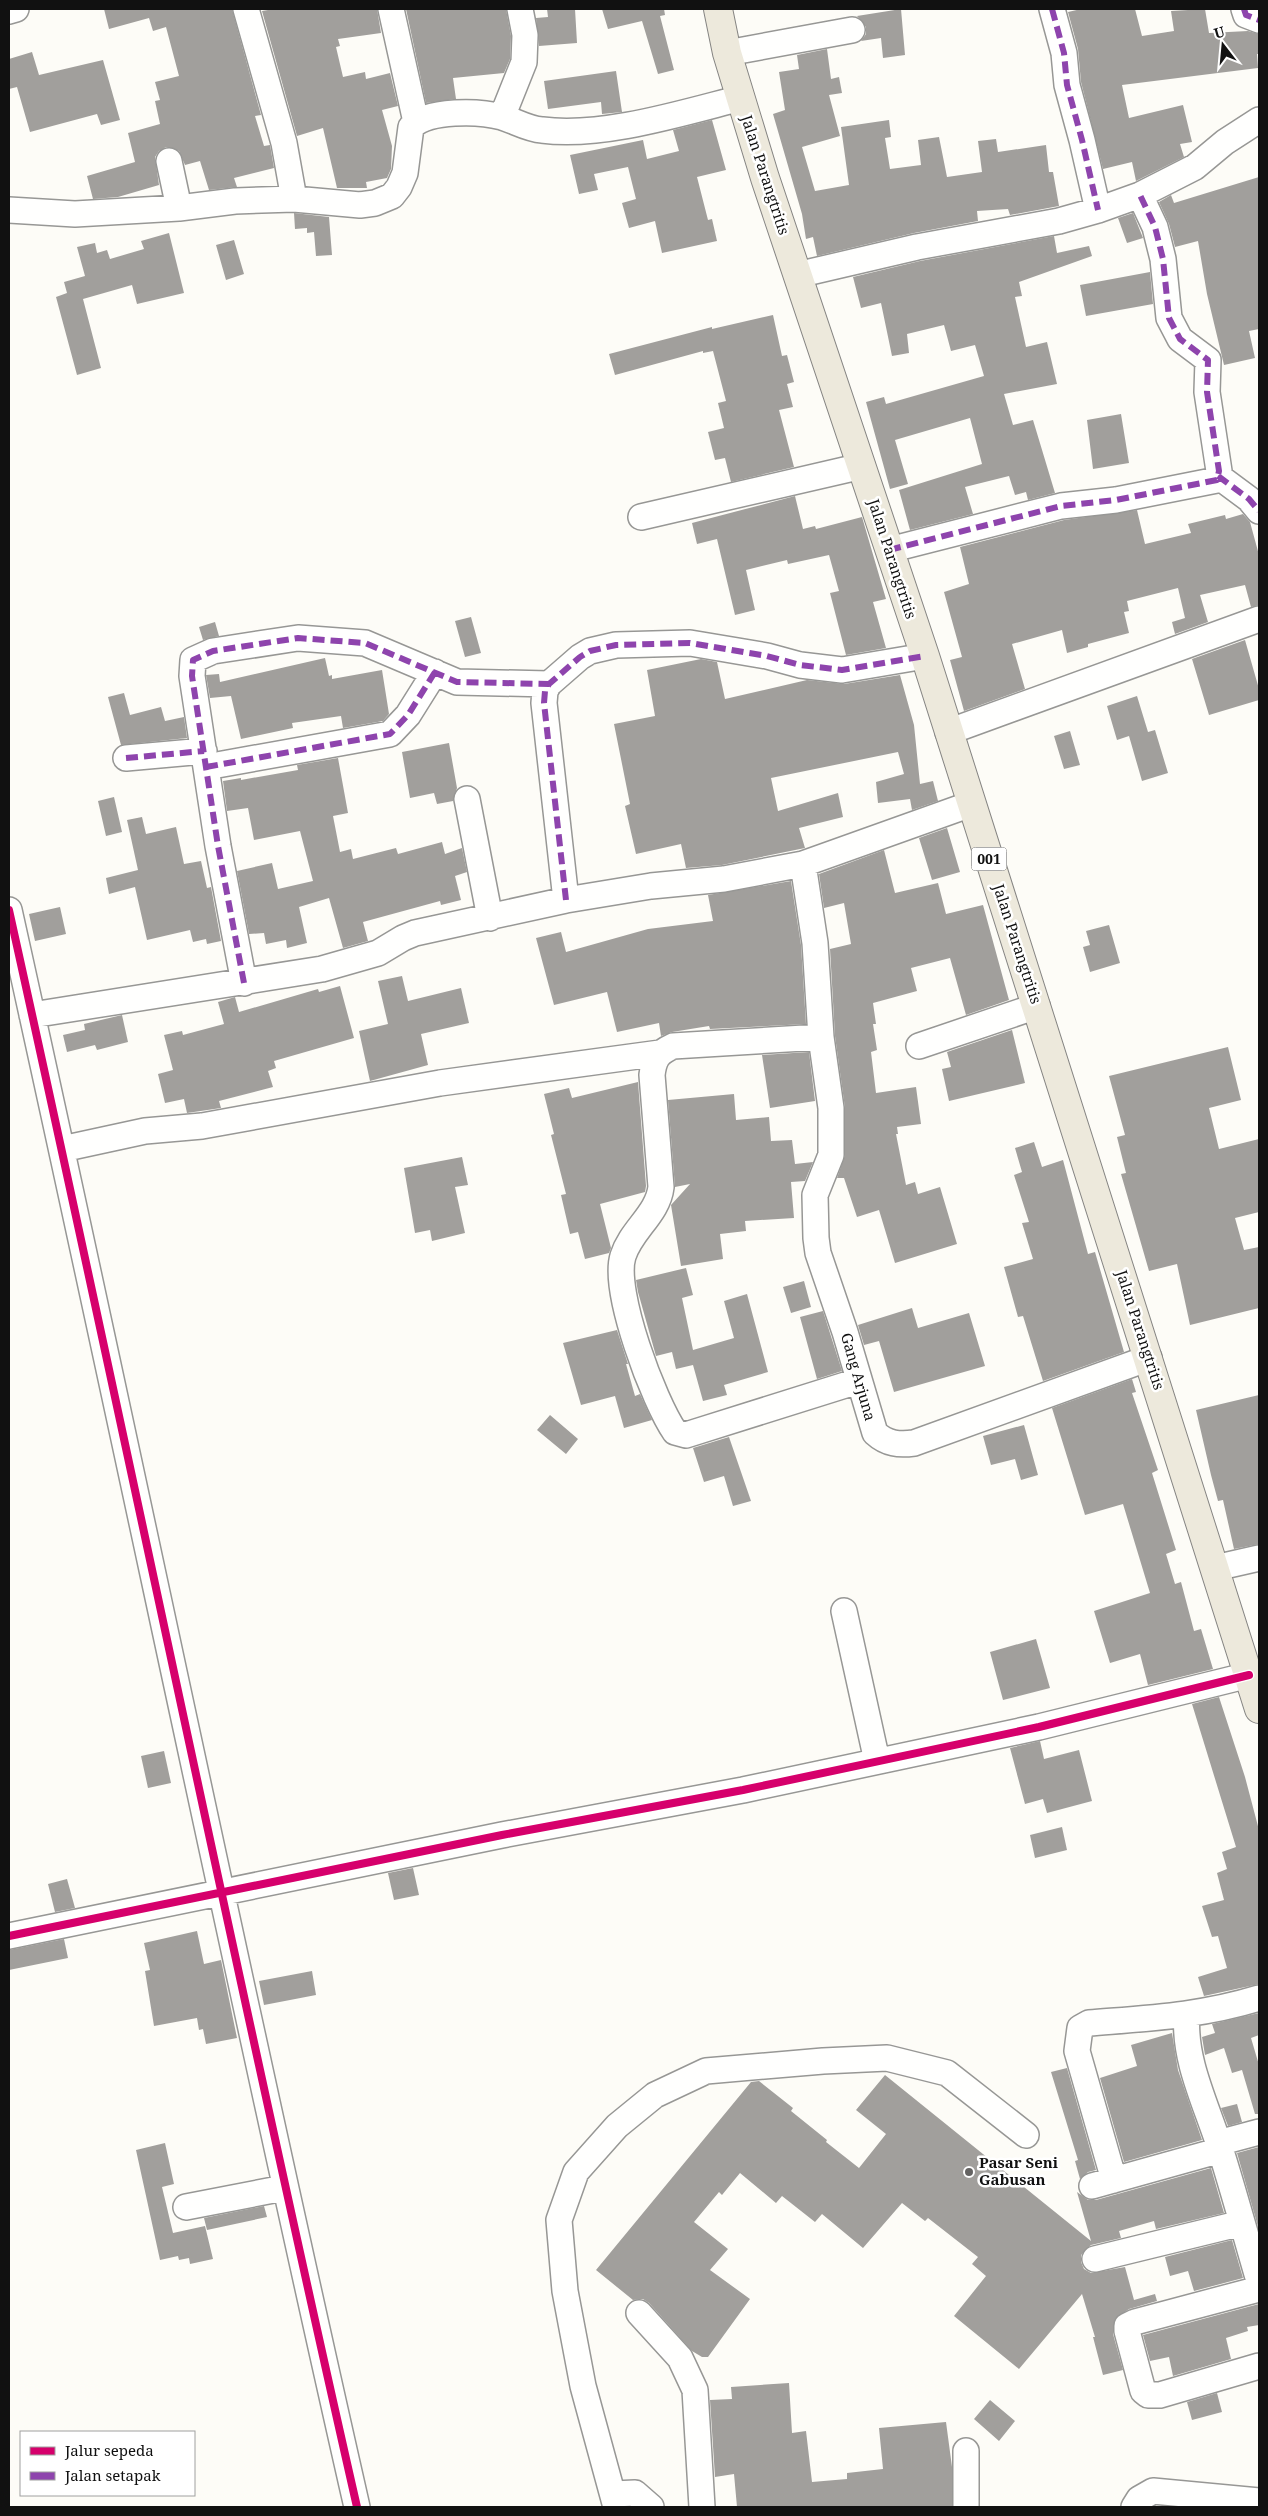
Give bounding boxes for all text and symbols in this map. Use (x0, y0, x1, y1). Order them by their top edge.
north arrow (1198, 20, 1248, 70)
text: U (1212, 21, 1227, 43)
street label: Jalan Parangtritis (737, 111, 795, 237)
street label: Jalan Parangtritis (864, 495, 922, 621)
road number: 001 (972, 848, 1006, 871)
street label: Jalan Parangtritis (989, 880, 1047, 1006)
street label: Jalan Parangtritis (1112, 1266, 1170, 1392)
street label: Gang Arjuna (837, 1330, 881, 1423)
place label: Pasar Seni Gabusan (979, 2152, 1059, 2189)
marker: Pasar Seni Gabusan (963, 2166, 975, 2178)
legend (20, 2431, 195, 2496)
text: Jalur sepeda (64, 2440, 154, 2460)
text: Jalan setapak (64, 2465, 161, 2485)

